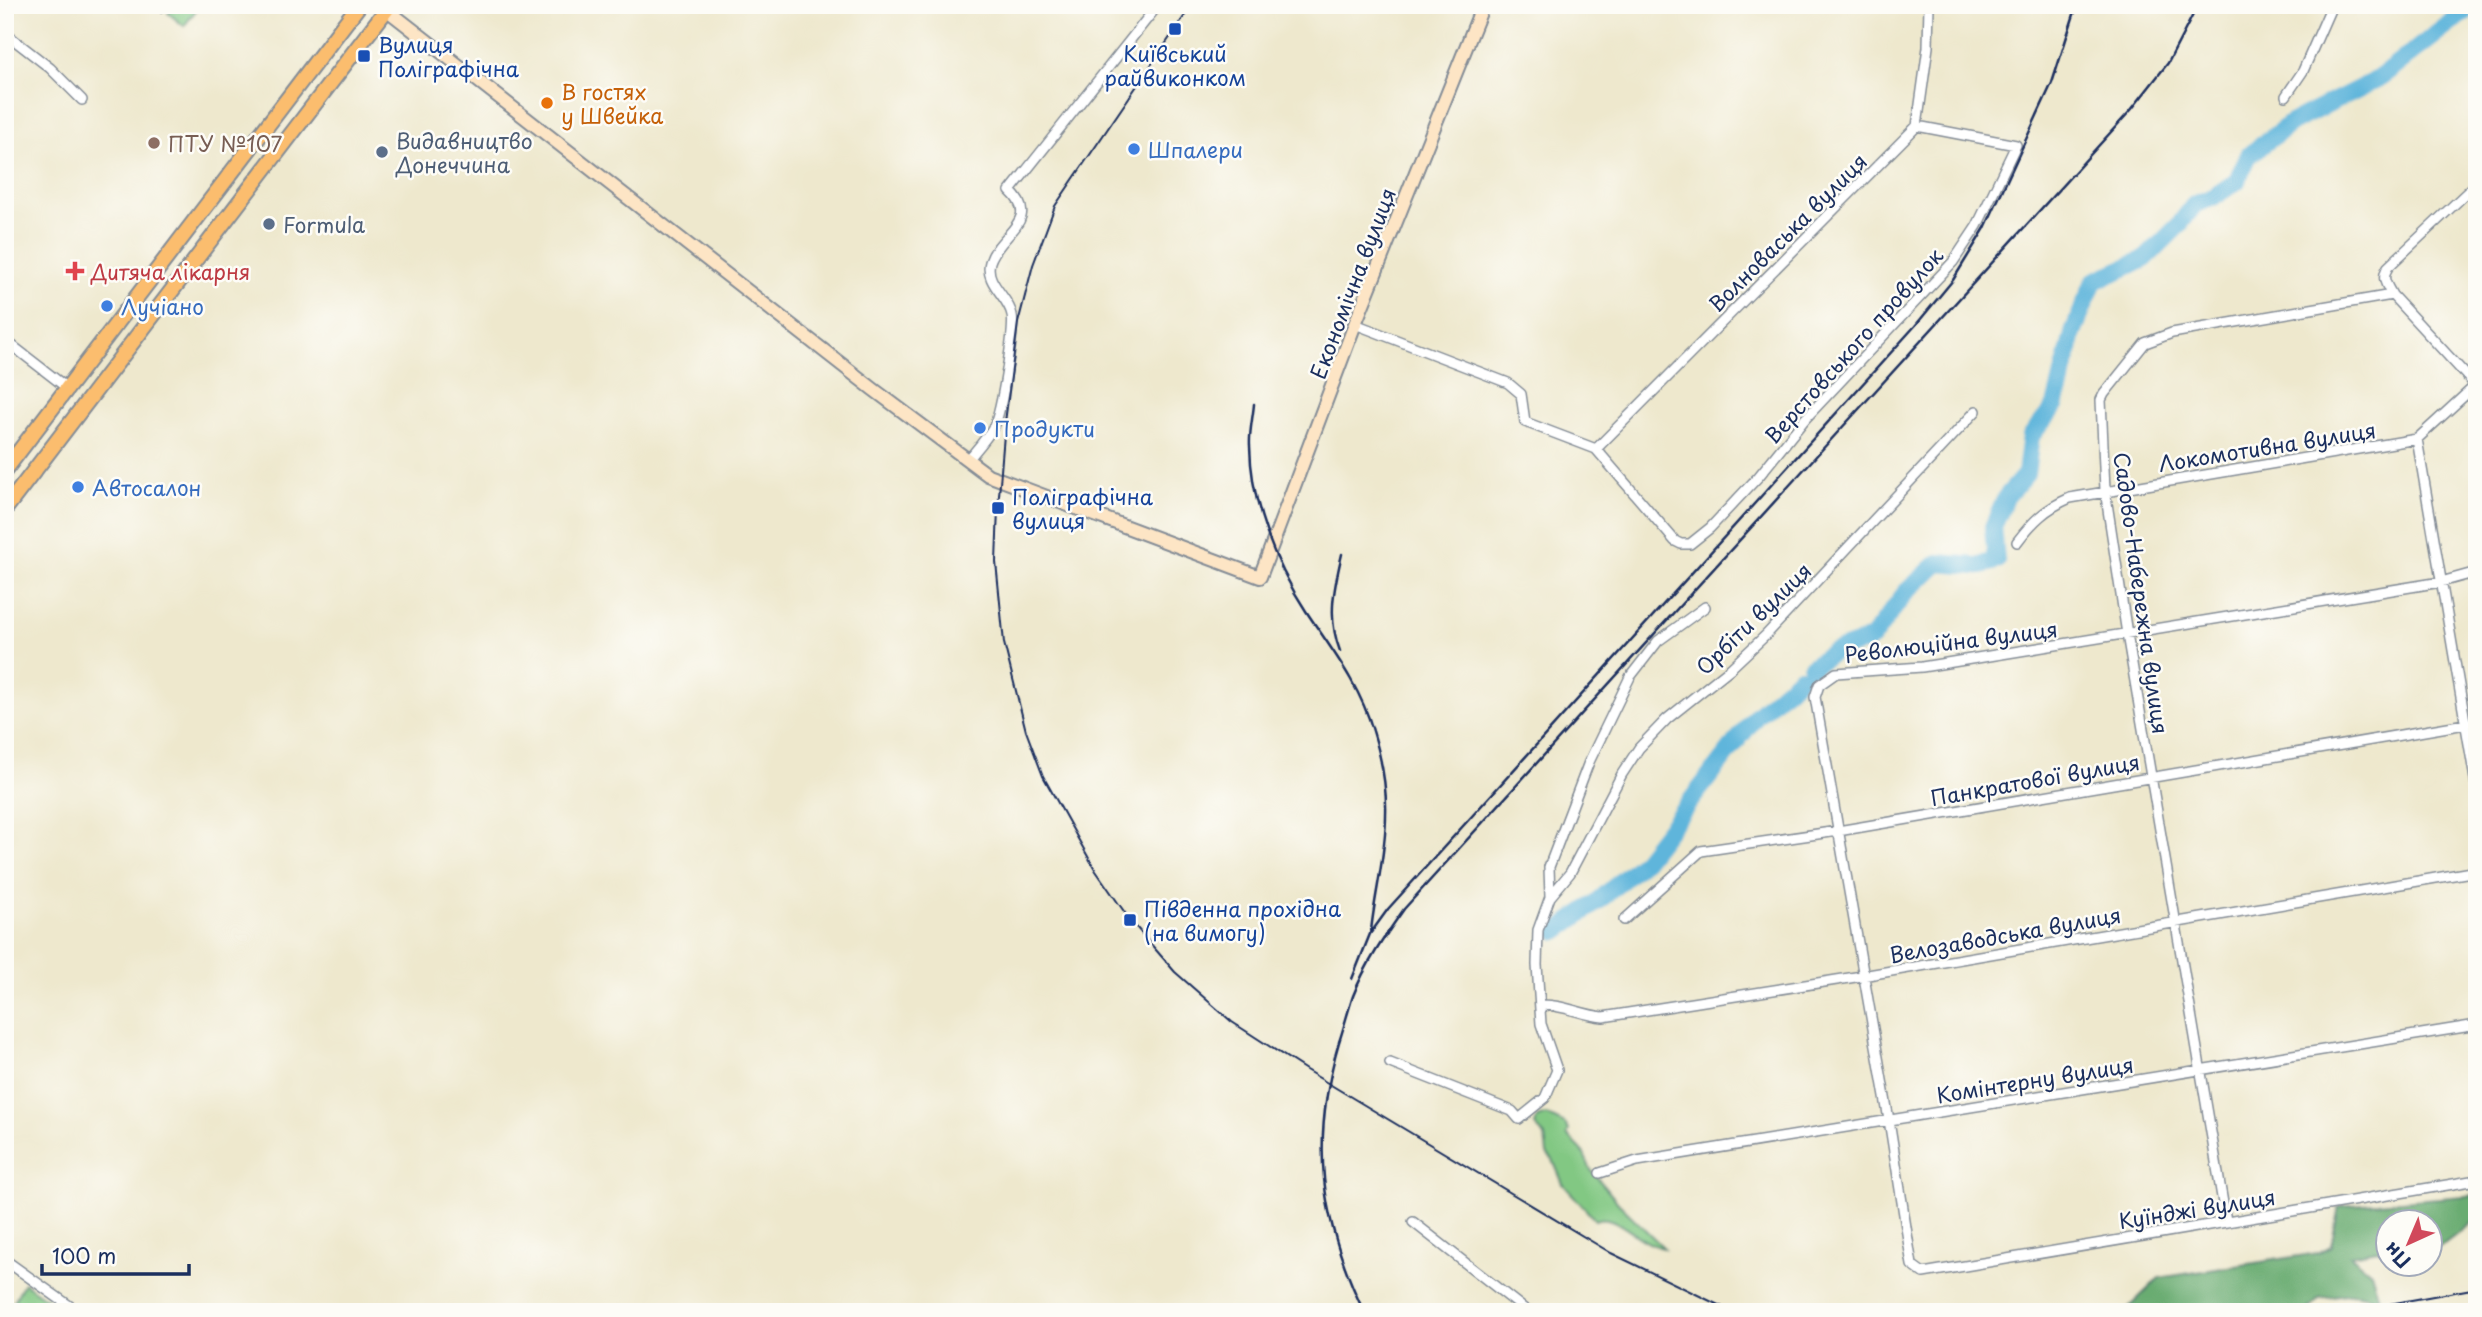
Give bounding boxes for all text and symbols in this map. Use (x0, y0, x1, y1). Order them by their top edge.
marker: Київський райвиконком (1167, 21, 1183, 37)
place label: Вулиця Поліграфічна (378, 28, 520, 84)
place label: Київський райвиконком (1104, 37, 1246, 93)
marker: Вулиця Поліграфічна (356, 48, 372, 64)
place label: В гостях у Швейка (561, 75, 663, 131)
marker: В гостях у Швейка (539, 95, 555, 111)
place label: Видавництво Донеччина (395, 124, 533, 180)
place label: ПТУ №107 (168, 127, 283, 159)
place label: Шпалери (1148, 133, 1243, 165)
marker: ПТУ №107 (146, 135, 162, 151)
marker: Шпалери (1126, 141, 1142, 157)
marker: Видавництво Донеччина (374, 144, 390, 160)
street label: Волноваська вулиця (1700, 145, 1874, 319)
street label: Економічна вулиця (1301, 183, 1403, 383)
place label: Formula (283, 208, 365, 240)
marker: Formula (261, 216, 277, 232)
street label: Верстовського провулок (1756, 240, 1950, 450)
place label: Дитяча лікарня (90, 255, 250, 287)
marker: Дитяча лікарня (65, 261, 85, 281)
place label: Лучіано (121, 290, 204, 322)
marker: Лучіано (99, 298, 115, 314)
place label: Продукти (994, 412, 1095, 444)
street label: Локомотивна вулиця (2156, 413, 2378, 479)
marker: Продукти (972, 420, 988, 436)
street label: Садово-Набережна вулиця (2106, 450, 2178, 736)
place label: Автосалон (92, 471, 201, 503)
marker: Автосалон (70, 479, 86, 495)
place label: Поліграфічна вулиця (1012, 480, 1154, 536)
marker: Поліграфічна вулиця (990, 500, 1006, 516)
street label: Орбіти вулиця (1688, 554, 1818, 682)
street label: Революційна вулиця (1843, 612, 2059, 670)
street label: Панкратової вулиця (1928, 745, 2142, 813)
place label: Південна прохідна (на вимогу) (1144, 892, 1341, 948)
street label: Велозаводська вулиця (1887, 898, 2123, 970)
marker: Південна прохідна (на вимогу) (1122, 912, 1138, 928)
street label: Комінтерну вулиця (1934, 1048, 2136, 1110)
street label: Куїнджі вулиця (2116, 1180, 2278, 1236)
north arrow (2374, 1208, 2444, 1278)
scale bar (42, 1233, 189, 1277)
text: Пн (2377, 1236, 2416, 1276)
text: 100 m (52, 1239, 116, 1271)

